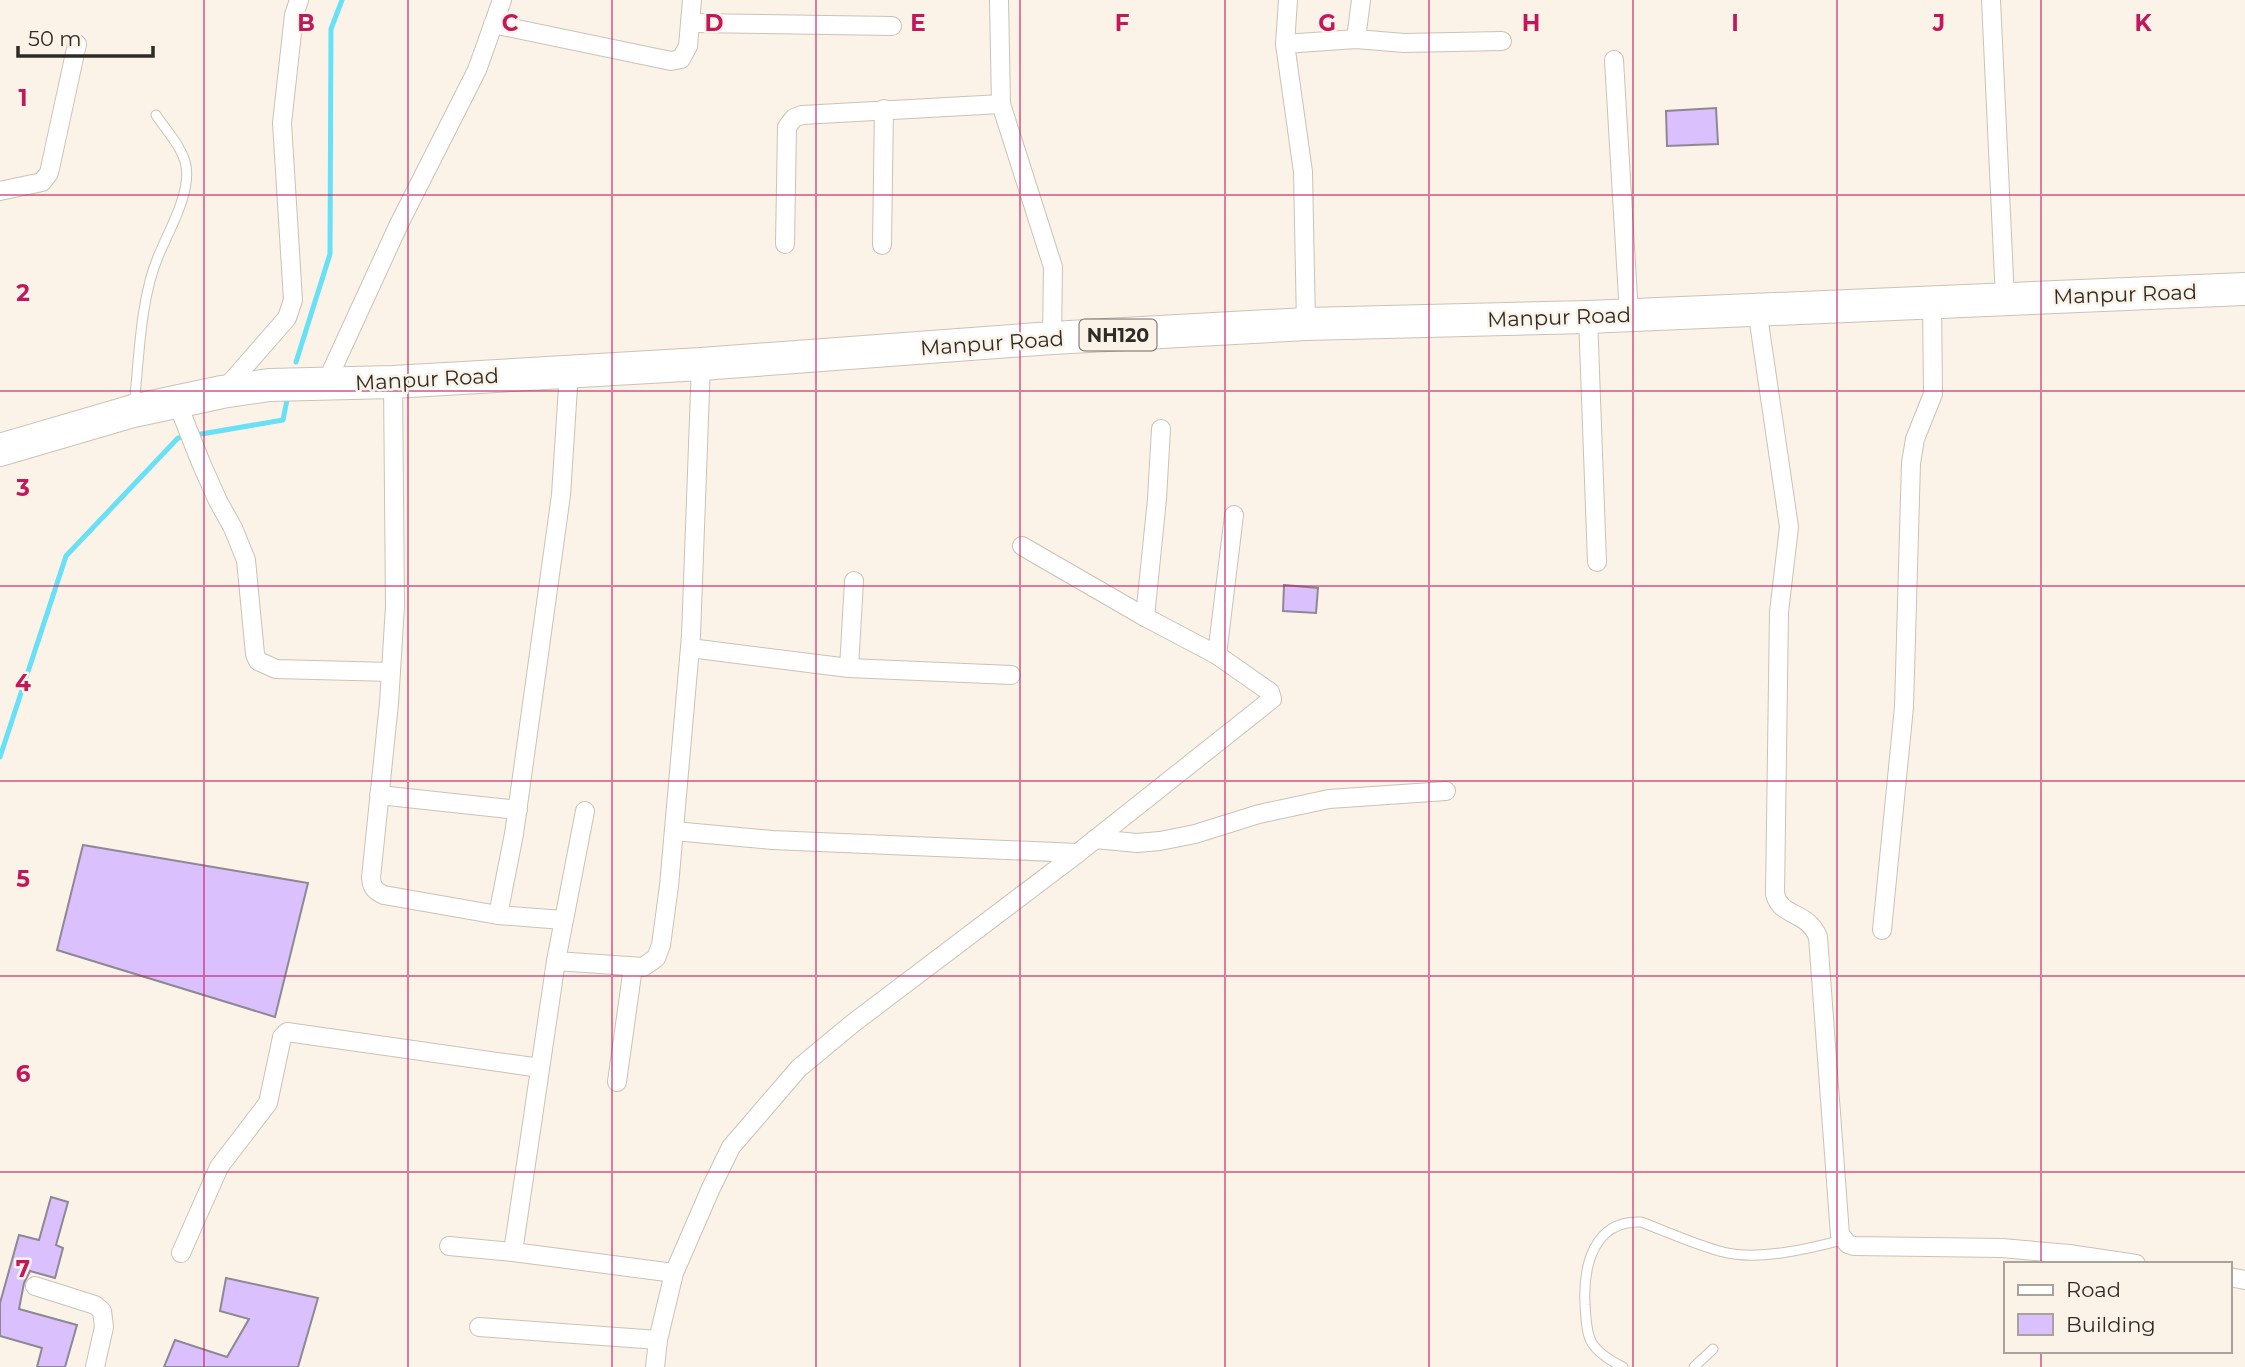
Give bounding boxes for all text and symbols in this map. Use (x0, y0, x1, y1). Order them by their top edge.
text: B (297, 9, 315, 37)
text: C (502, 9, 519, 37)
text: D (705, 9, 724, 37)
text: E (910, 9, 926, 37)
text: F (1115, 9, 1130, 37)
text: G (1318, 9, 1336, 37)
text: H (1522, 9, 1540, 37)
text: I (1731, 9, 1739, 37)
text: J (1932, 9, 1945, 37)
text: K (2134, 9, 2152, 37)
scale bar (18, 14, 152, 58)
text: 50 m (28, 26, 82, 51)
text: 1 (18, 84, 28, 112)
text: 2 (16, 279, 30, 307)
street label: Manpur Road (2053, 279, 2197, 309)
street label: Manpur Road (1487, 302, 1631, 332)
road number: NH120 (1080, 320, 1156, 350)
street label: Manpur Road (919, 326, 1065, 360)
street label: Manpur Road (355, 363, 499, 395)
text: 3 (15, 474, 30, 502)
text: 4 (15, 669, 31, 697)
text: 5 (16, 865, 30, 893)
text: 6 (16, 1060, 31, 1088)
text: 7 (16, 1255, 30, 1283)
legend (2004, 1262, 2231, 1353)
text: Road (2066, 1277, 2121, 1302)
text: Building (2066, 1312, 2156, 1337)

